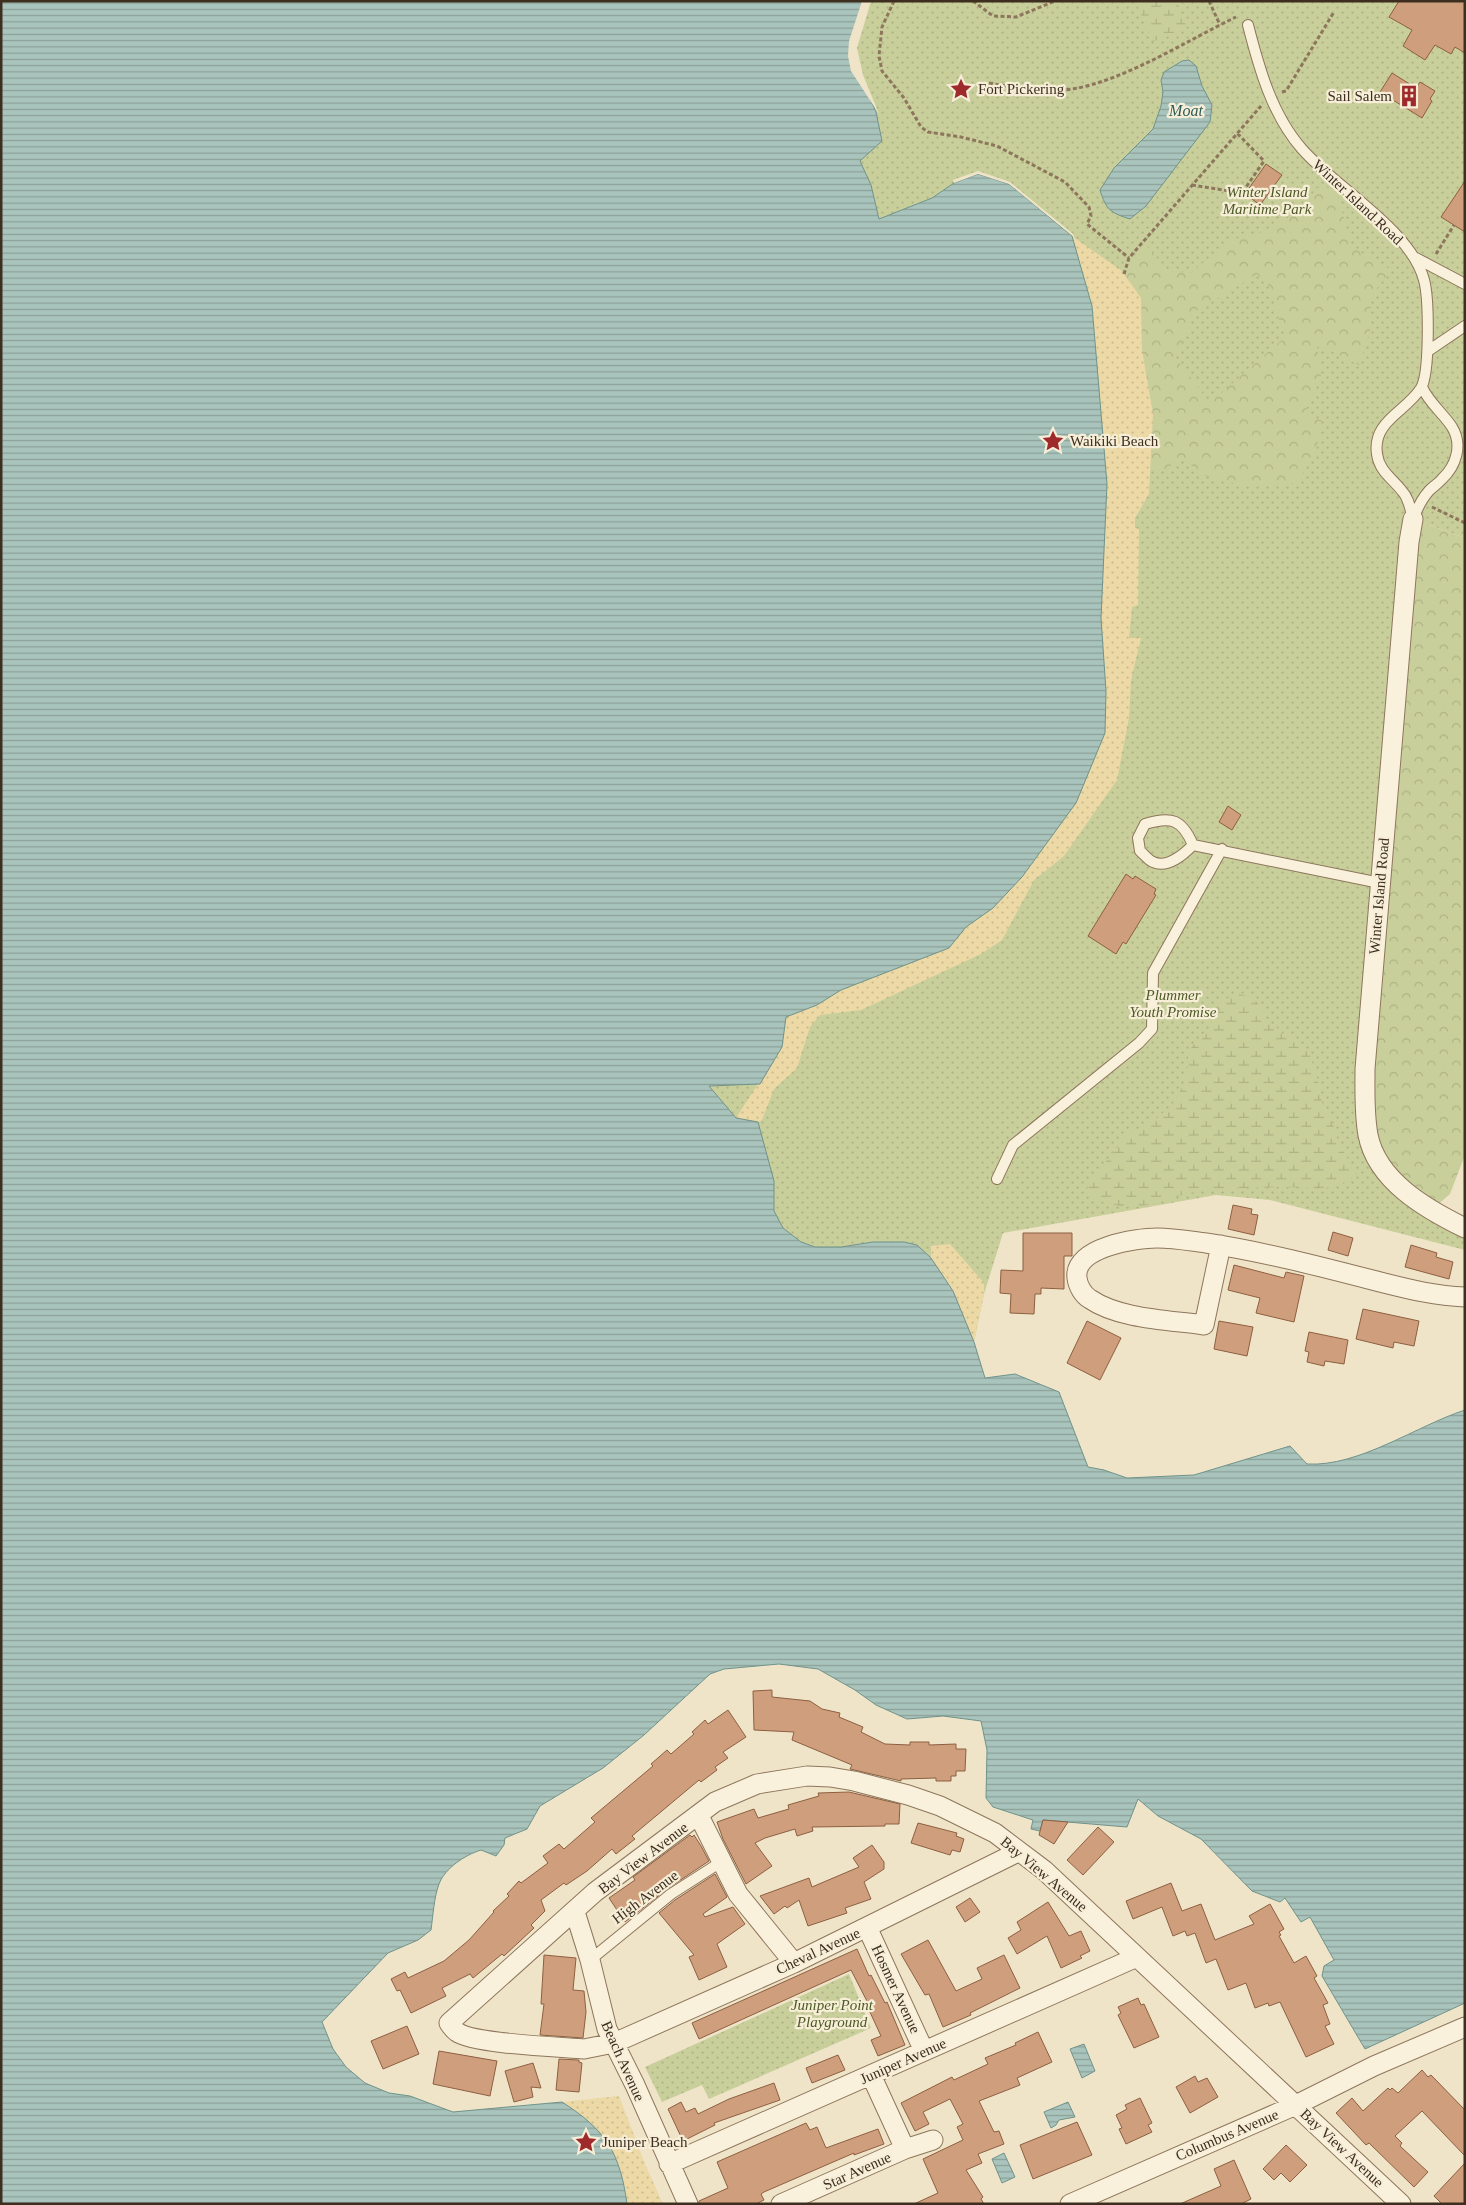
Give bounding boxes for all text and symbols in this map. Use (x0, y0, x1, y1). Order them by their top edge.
place icon: Fort Pickering (948, 76, 974, 102)
place label: Fort Pickering (978, 81, 1065, 97)
building icon: Sail Salem (1396, 83, 1422, 109)
place label: Sail Salem (1327, 88, 1392, 104)
water label: Moat (1168, 102, 1203, 119)
street label: Winter Island Road (1310, 156, 1407, 248)
park label: Winter Island Maritime Park (1222, 184, 1312, 217)
place icon: Waikiki Beach (1040, 428, 1066, 454)
place label: Waikiki Beach (1070, 433, 1159, 449)
street label: Winter Island Road (1366, 837, 1392, 955)
park label: Plummer Youth Promise (1130, 987, 1217, 1020)
street label: Bay View Avenue (595, 1819, 691, 1897)
street label: Bay View Avenue (998, 1833, 1091, 1915)
street label: High Avenue (609, 1867, 681, 1927)
street label: Cheval Avenue (773, 1924, 863, 1977)
street label: Hosmer Avenue (868, 1942, 924, 2036)
park label: Juniper Point Playground (791, 1997, 874, 2030)
street label: Beach Avenue (598, 2018, 648, 2104)
street label: Juniper Avenue (857, 2035, 949, 2087)
street label: Bay View Avenue (1297, 2105, 1387, 2191)
street label: Columbus Avenue (1173, 2106, 1281, 2164)
place icon: Juniper Beach (573, 2129, 599, 2155)
place label: Juniper Beach (602, 2134, 688, 2150)
street label: Star Avenue (821, 2149, 894, 2193)

